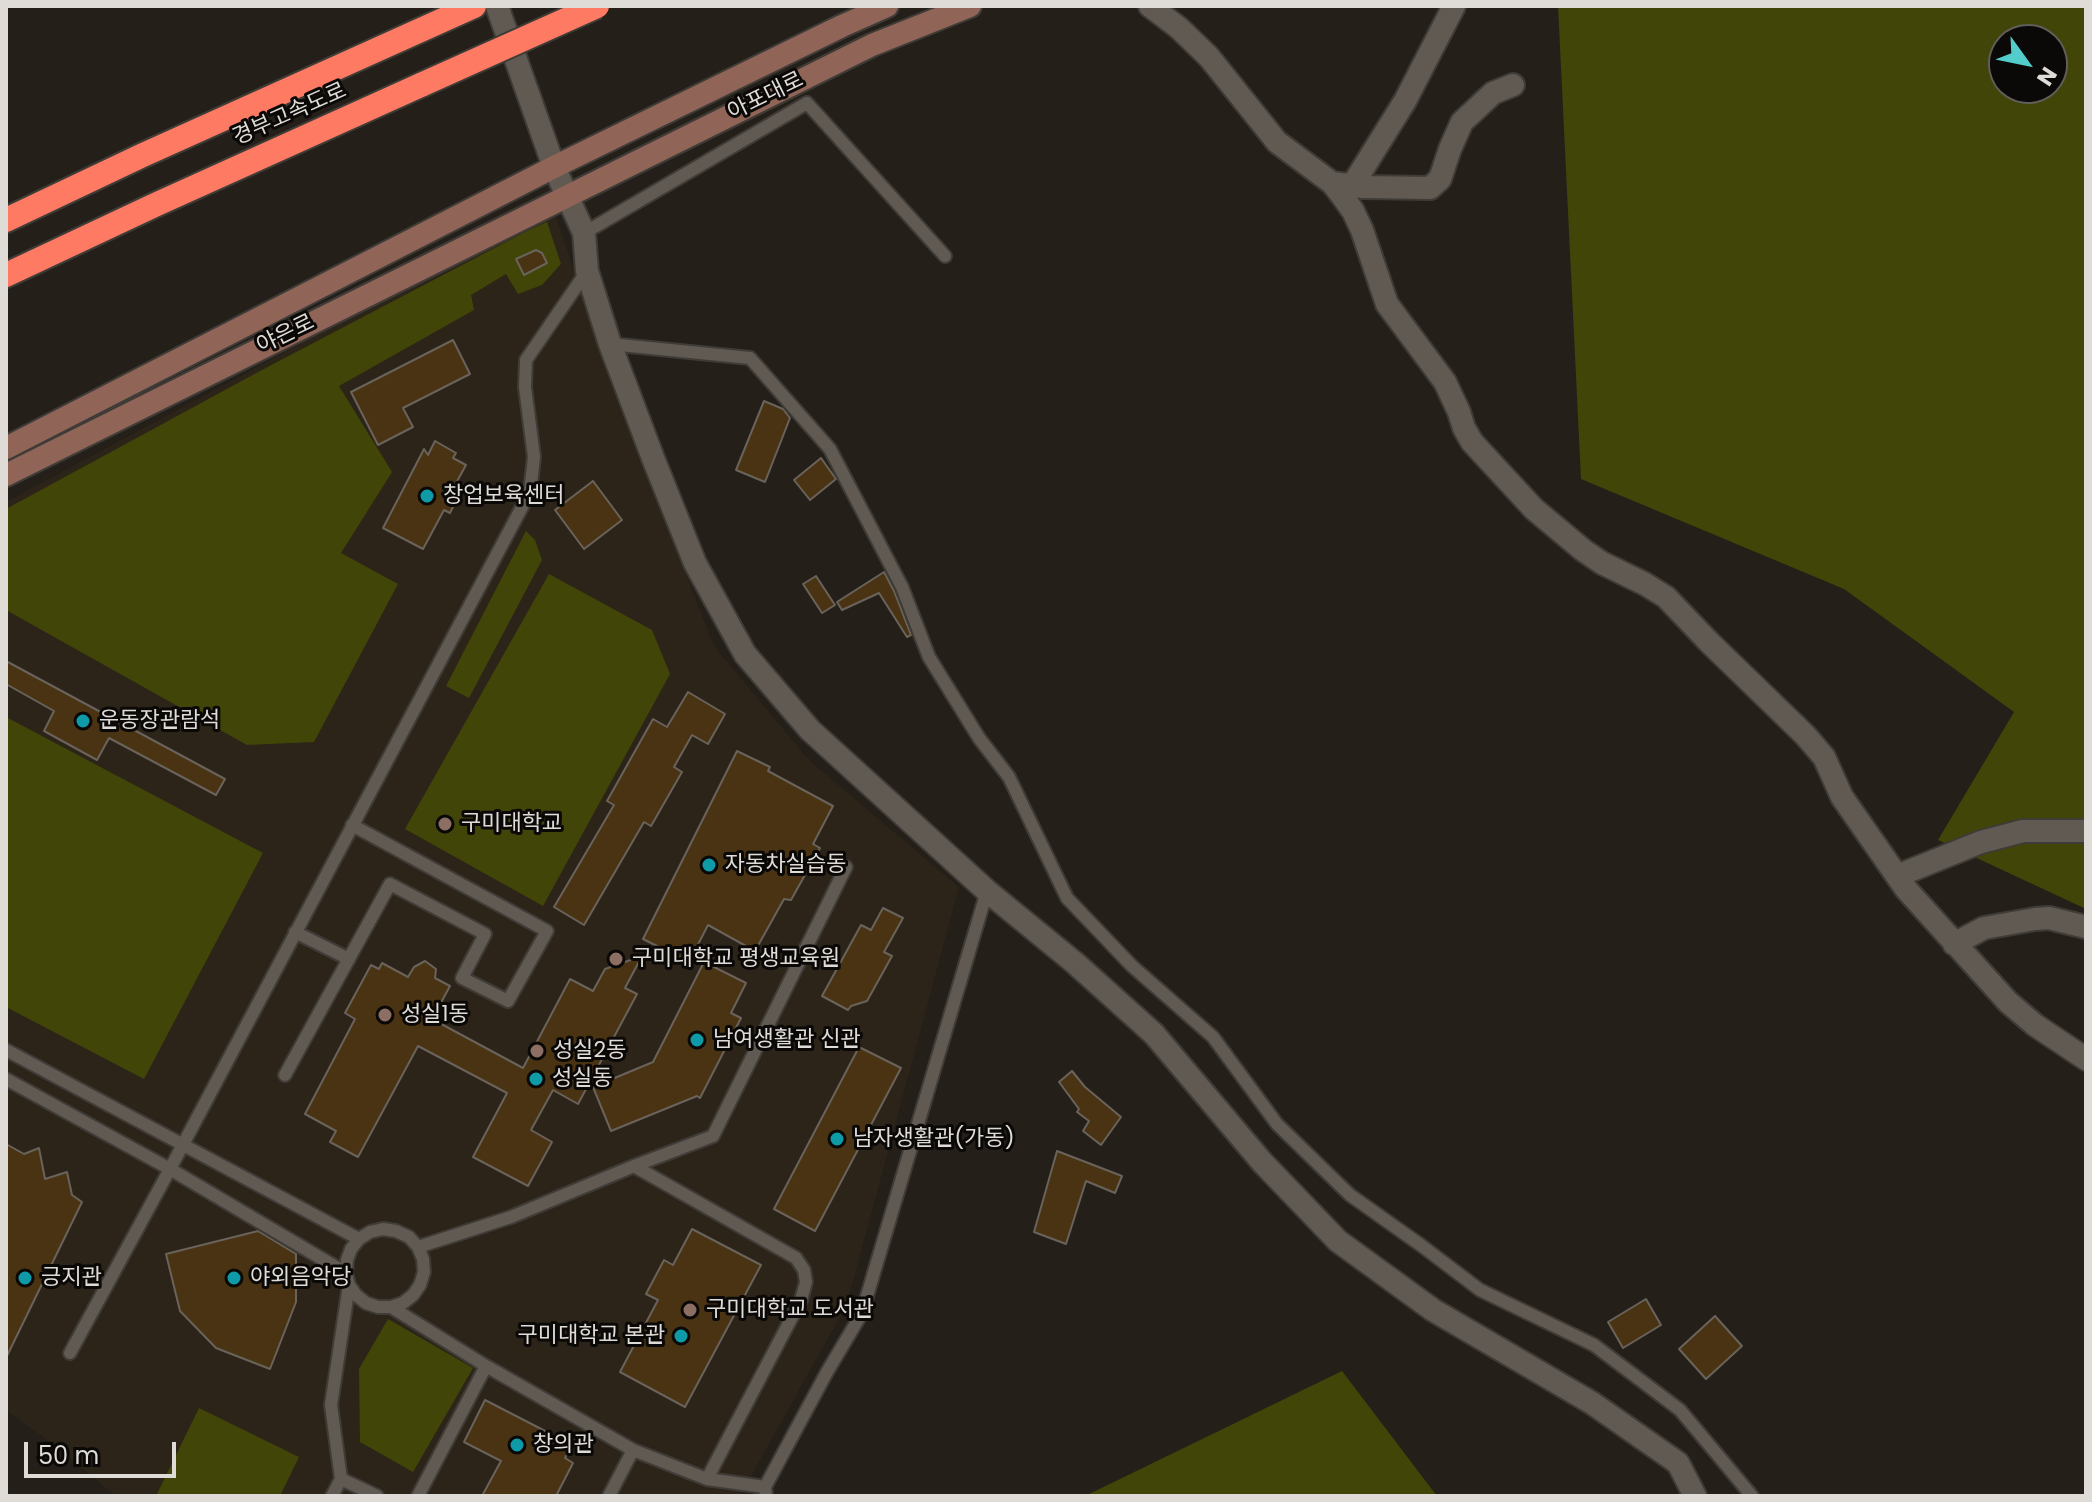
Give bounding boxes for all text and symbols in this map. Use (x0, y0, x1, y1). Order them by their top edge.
north arrow (1988, 24, 2068, 104)
text: N (2029, 61, 2064, 92)
street label: 아포대로 (724, 67, 808, 127)
street label: 경부고속도로 (229, 78, 351, 152)
street label: 야은로 (253, 310, 319, 360)
place label: 창업보육센터 (443, 483, 564, 509)
marker: 창업보육센터 (418, 487, 436, 505)
place label: 운동장관람석 (99, 708, 220, 734)
marker: 운동장관람석 (74, 712, 92, 730)
place label: 구미대학교 (461, 811, 562, 837)
marker: 구미대학교 (436, 815, 454, 833)
place label: 자동차실습동 (725, 852, 846, 878)
marker: 자동차실습동 (700, 856, 718, 874)
place label: 구미대학교 평생교육원 (632, 946, 840, 972)
marker: 구미대학교 평생교육원 (607, 950, 625, 968)
place label: 성실1동 (401, 1002, 469, 1028)
marker: 성실1동 (376, 1006, 394, 1024)
place label: 남여생활관 신관 (713, 1027, 861, 1053)
marker: 남여생활관 신관 (688, 1031, 706, 1049)
place label: 성실2동 (553, 1038, 626, 1064)
marker: 성실2동 (528, 1042, 546, 1060)
place label: 성실동 (552, 1066, 613, 1092)
marker: 성실동 (527, 1070, 545, 1088)
place label: 남자생활관(가동) (853, 1126, 1015, 1152)
marker: 남자생활관(가동) (828, 1130, 846, 1148)
place label: 긍지관 (41, 1265, 102, 1291)
place label: 야외음악당 (250, 1265, 351, 1291)
marker: 긍지관 (16, 1269, 34, 1287)
marker: 야외음악당 (225, 1269, 243, 1287)
place label: 구미대학교 도서관 (706, 1297, 874, 1323)
marker: 구미대학교 도서관 (681, 1301, 699, 1319)
place label: 구미대학교 본관 (517, 1323, 665, 1349)
marker: 구미대학교 본관 (672, 1327, 690, 1345)
scale bar (28, 1426, 180, 1476)
place label: 창의관 (533, 1432, 594, 1458)
marker: 창의관 (508, 1436, 526, 1454)
text: 50 m (38, 1439, 99, 1472)

